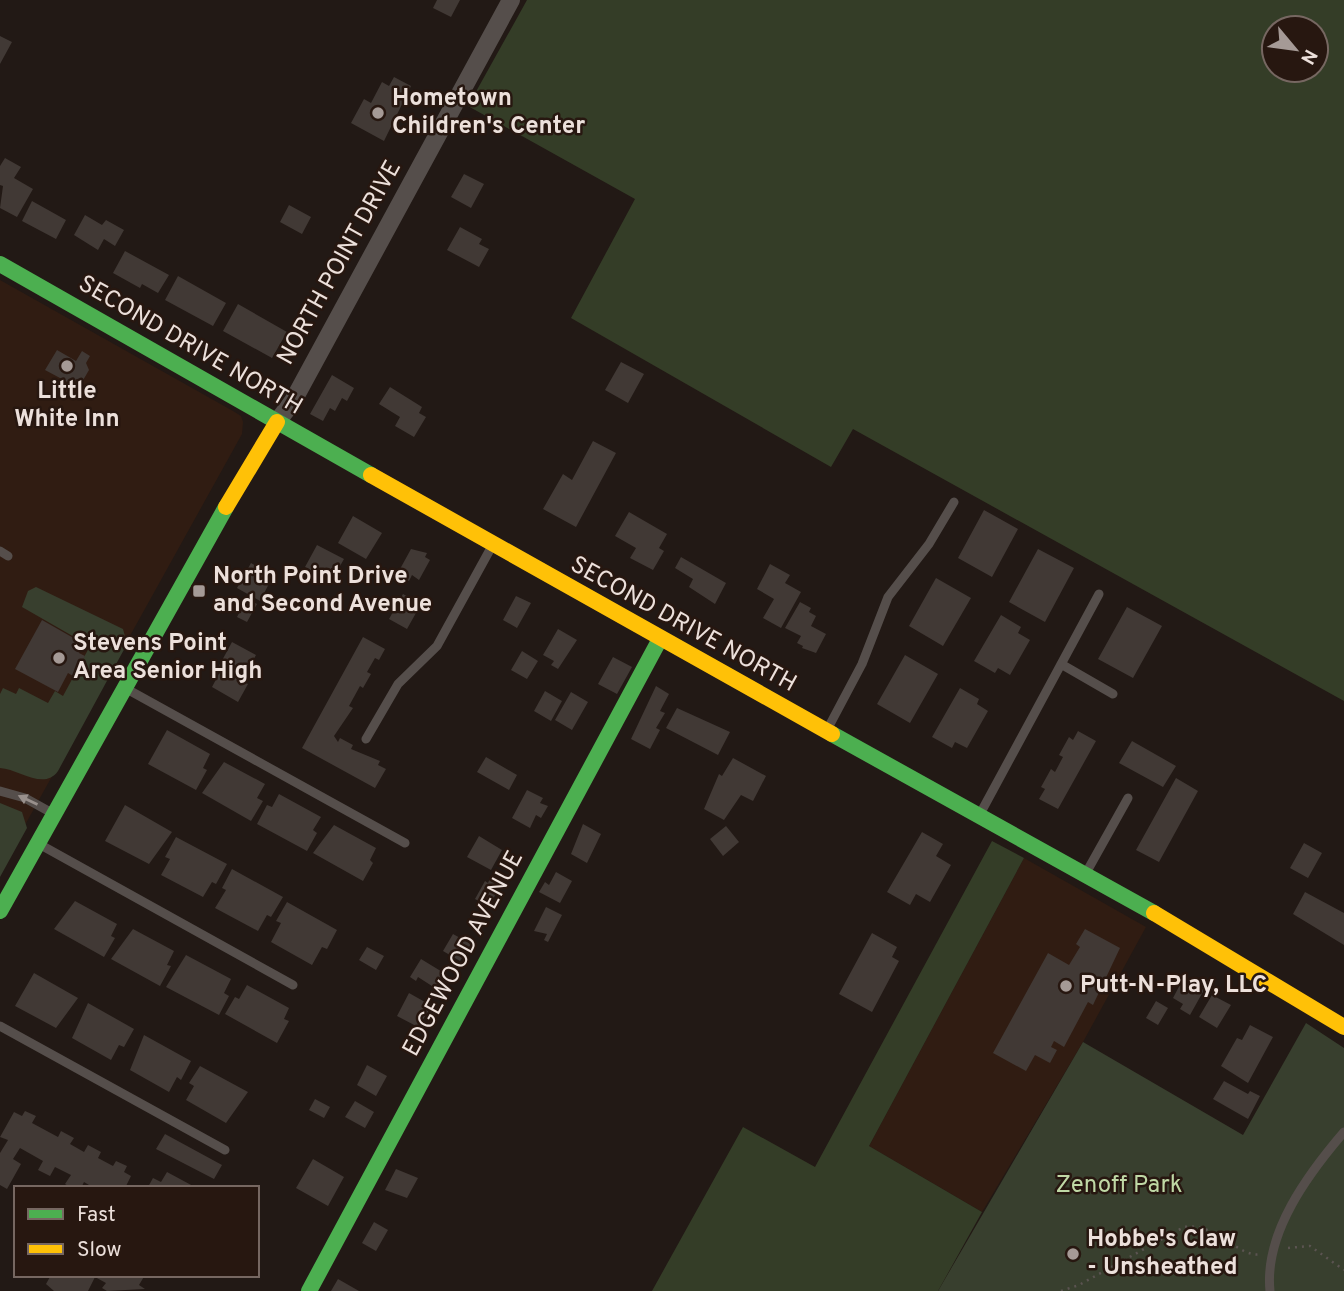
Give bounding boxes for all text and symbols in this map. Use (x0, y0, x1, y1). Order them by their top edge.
north arrow (1260, 14, 1330, 84)
text: N (1294, 44, 1322, 68)
place label: Hometown Children's Center (392, 84, 585, 142)
marker: Hometown Children's Center (370, 105, 386, 121)
street label: NORTH POINT DRIVE (271, 155, 409, 371)
street label: SECOND DRIVE NORTH (72, 269, 308, 423)
marker: Little White Inn (59, 358, 75, 374)
place label: Little White Inn (14, 377, 120, 435)
street label: SECOND DRIVE NORTH (565, 550, 801, 700)
place label: North Point Drive and Second Avenue (213, 562, 432, 620)
marker: North Point Drive and Second Avenue (191, 583, 207, 599)
place label: Stevens Point Area Senior High (73, 629, 262, 687)
marker: Stevens Point Area Senior High (51, 650, 67, 666)
one-way arrow (18, 794, 38, 806)
street label: EDGEWOOD AVENUE (397, 846, 531, 1062)
place label: Putt-N-Play, LLC (1080, 971, 1267, 1001)
marker: Putt-N-Play, LLC (1058, 978, 1074, 994)
park label: Zenoff Park (1056, 1171, 1182, 1201)
legend (14, 1186, 259, 1277)
text: Fast (77, 1202, 116, 1229)
place label: Hobbe's Claw - Unsheathed (1087, 1225, 1238, 1283)
text: Slow (77, 1237, 122, 1264)
marker: Hobbe's Claw - Unsheathed (1065, 1246, 1081, 1262)

